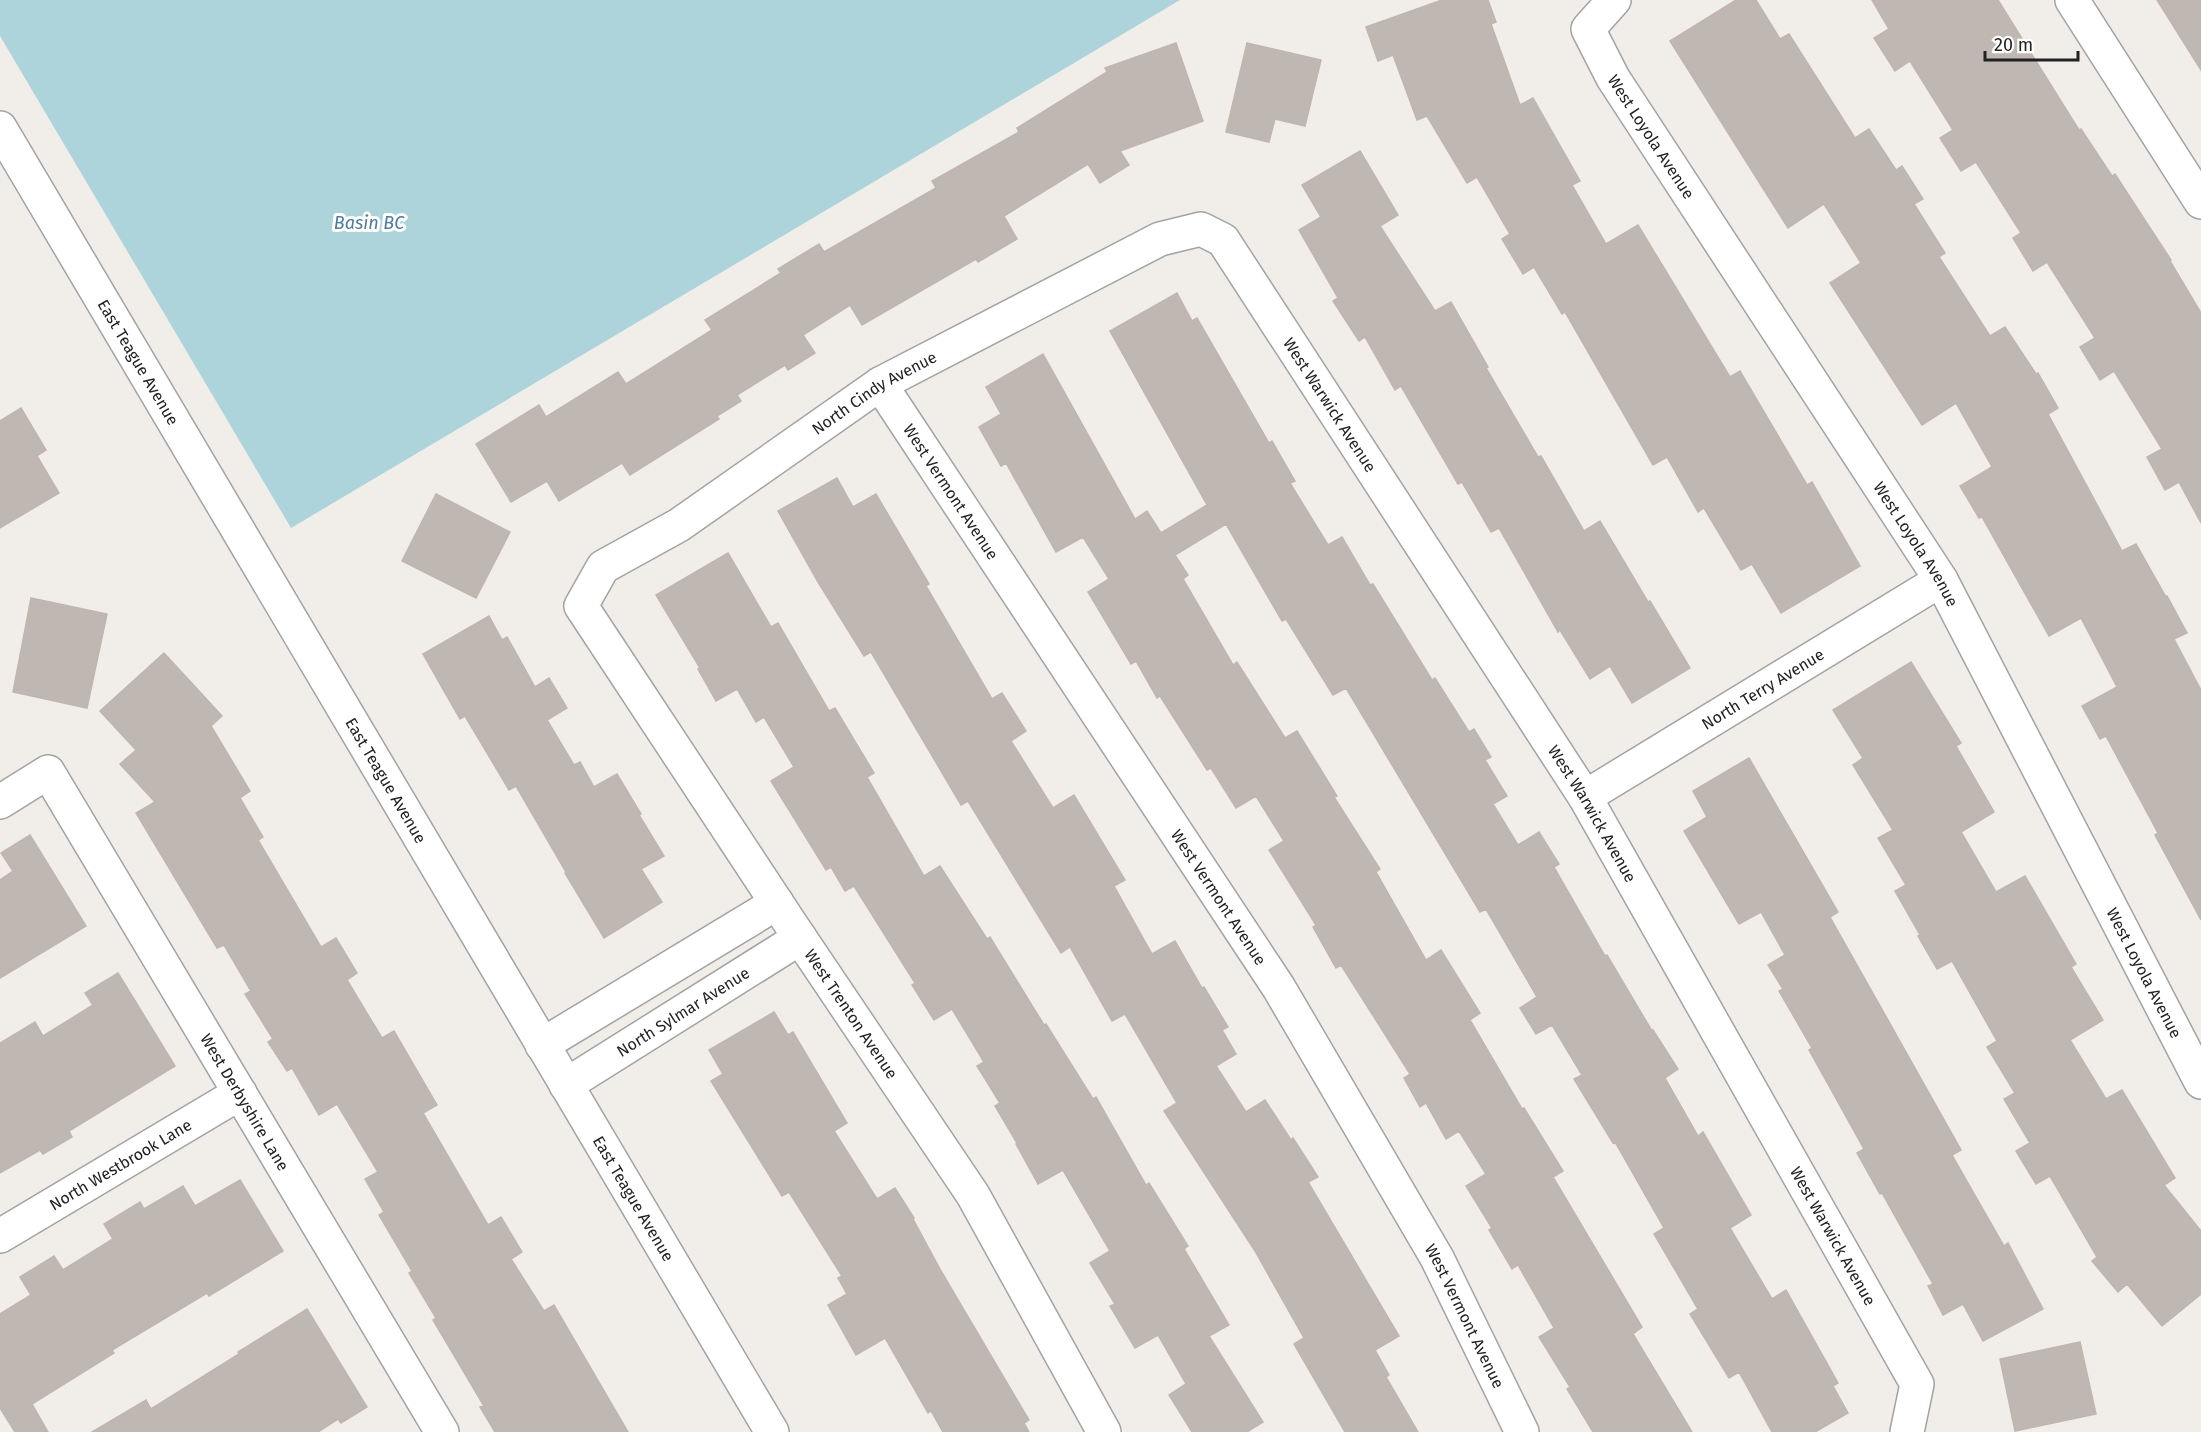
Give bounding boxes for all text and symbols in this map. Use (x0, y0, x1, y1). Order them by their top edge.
scale bar (1985, 24, 2078, 62)
text: 20 m (1994, 34, 2033, 56)
street label: West Loyola Avenue (1604, 71, 1699, 202)
water label: Basin BC (334, 212, 405, 234)
street label: East Teague Avenue (94, 296, 183, 428)
street label: West Warwick Avenue (1280, 334, 1381, 475)
street label: North Cindy Avenue (808, 347, 940, 438)
street label: West Vermont Avenue (900, 420, 1003, 563)
street label: West Loyola Avenue (1870, 478, 1963, 610)
street label: North Terry Avenue (1698, 644, 1827, 733)
street label: East Teague Avenue (342, 714, 431, 846)
street label: West Warwick Avenue (1544, 742, 1641, 885)
street label: West Vermont Avenue (1167, 826, 1271, 968)
street label: West Loyola Avenue (2103, 904, 2186, 1041)
street label: West Trenton Avenue (800, 945, 902, 1083)
street label: North Sylmar Avenue (613, 963, 753, 1060)
street label: West Derbyshire Lane (197, 1030, 293, 1174)
street label: North Westbrook Lane (46, 1115, 195, 1214)
street label: East Teague Avenue (589, 1132, 678, 1265)
street label: West Warwick Avenue (1786, 1163, 1880, 1308)
street label: West Vermont Avenue (1421, 1240, 1509, 1391)

